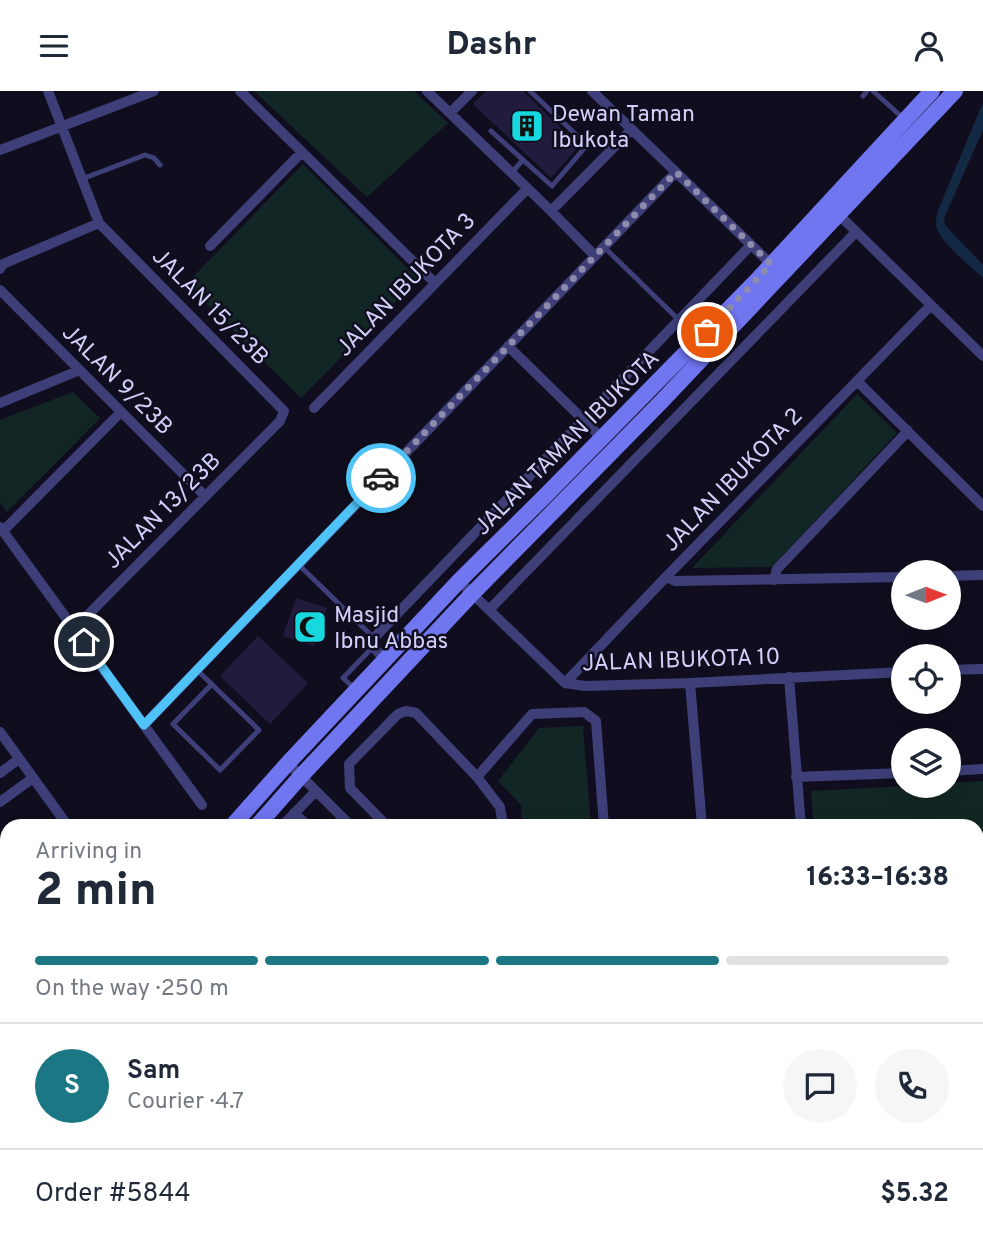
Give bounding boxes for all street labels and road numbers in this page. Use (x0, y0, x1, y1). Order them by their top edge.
street label: JALAN IBUKOTA 3 (331, 208, 483, 364)
street label: JALAN 15/23B (145, 243, 274, 372)
street label: JALAN 9/23B (55, 319, 178, 442)
street label: JALAN TAMAN IBUKOTA (469, 345, 667, 543)
street label: JALAN IBUKOTA 2 (658, 403, 810, 559)
street label: JALAN 13/23B (99, 447, 228, 576)
street label: JALAN IBUKOTA 10 (581, 644, 781, 679)

